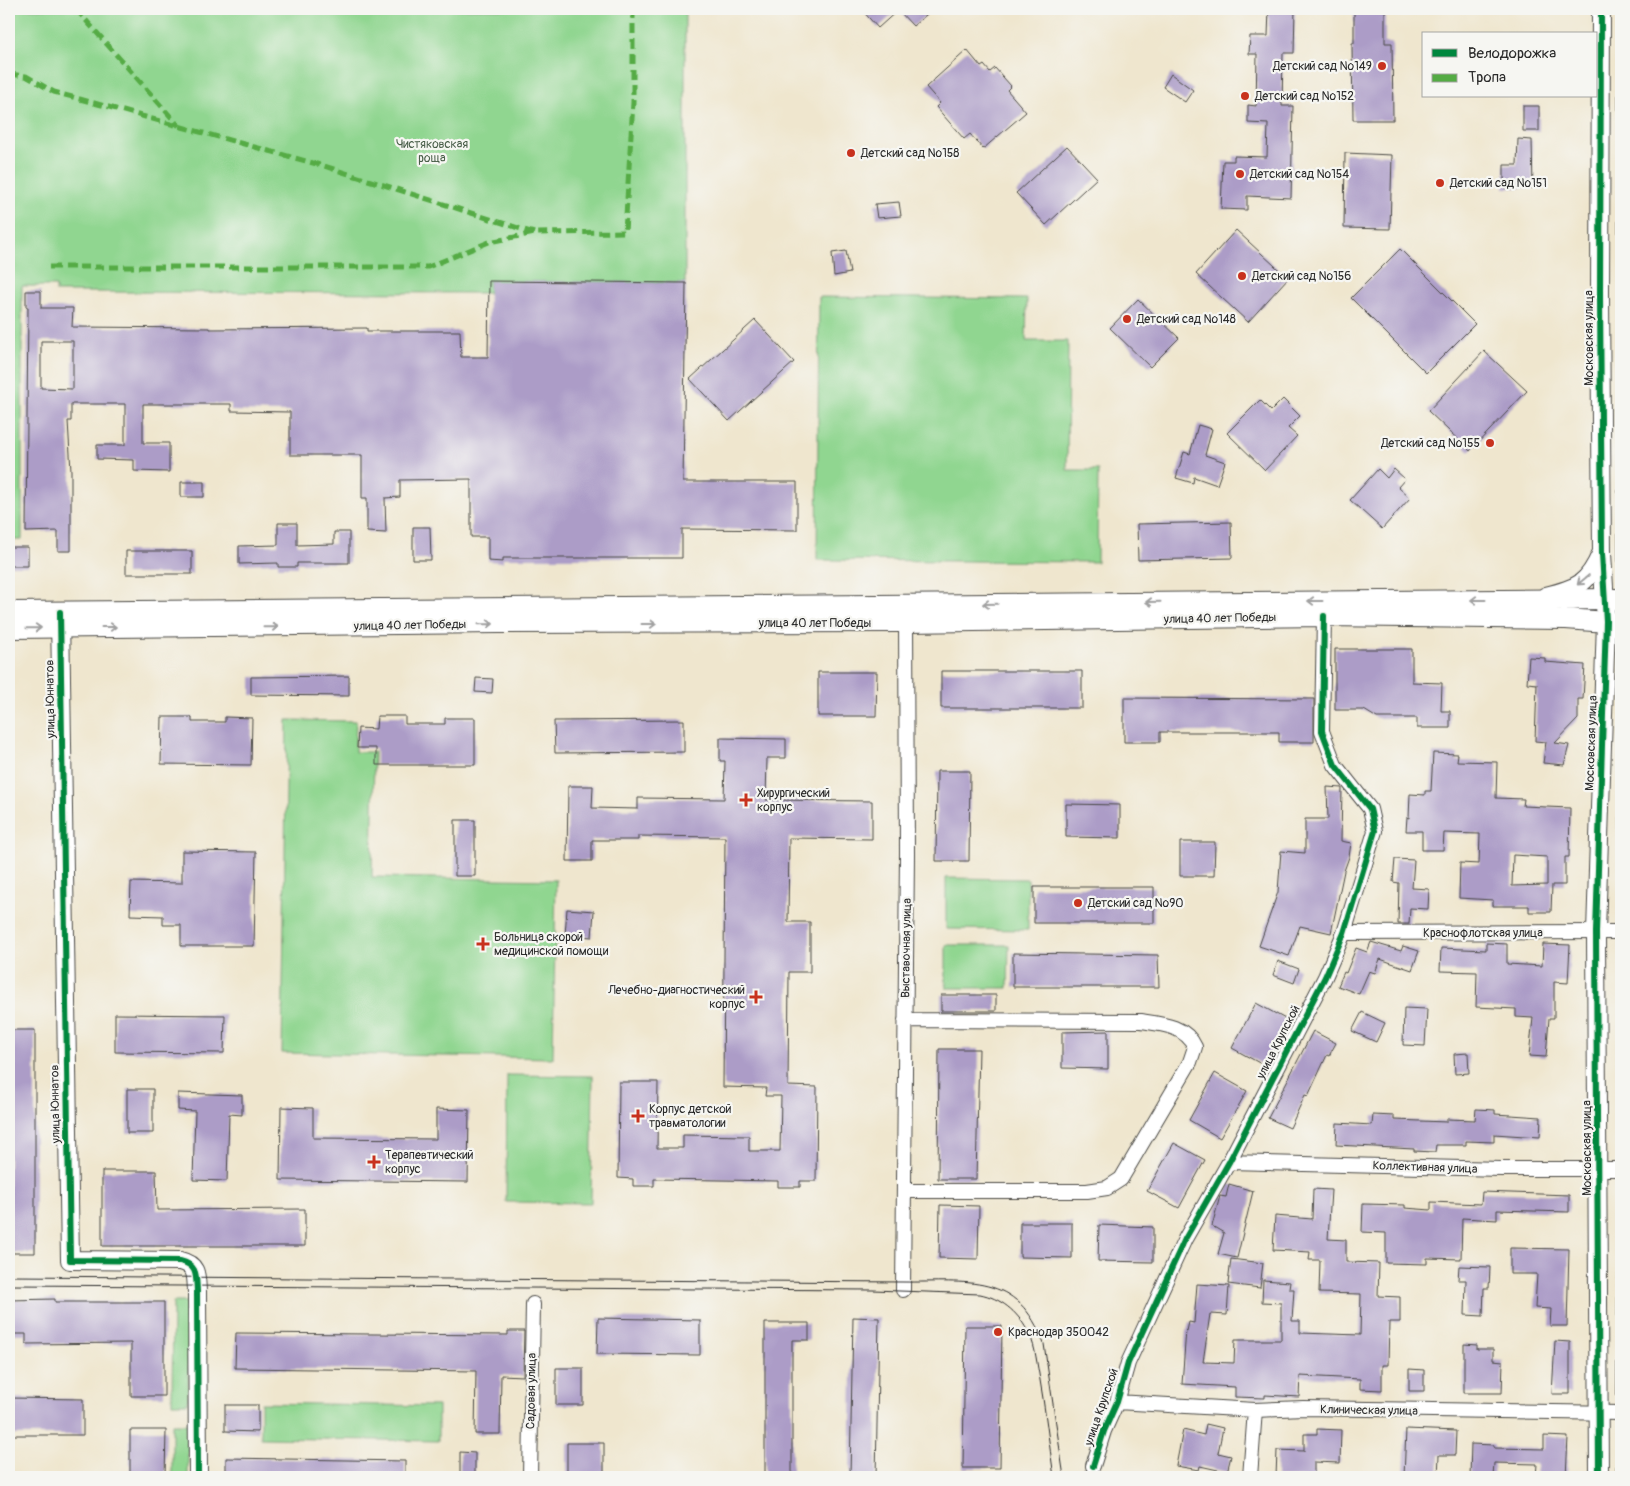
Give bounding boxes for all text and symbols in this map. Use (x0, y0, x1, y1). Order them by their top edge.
legend (1422, 32, 1598, 98)
text: Велодорожка (1468, 44, 1556, 63)
place label: Детский сад №149 (1272, 59, 1372, 74)
marker: Детский сад №149 (1376, 60, 1388, 72)
text: Тропа (1468, 68, 1506, 87)
place label: Детский сад №152 (1254, 89, 1354, 104)
marker: Детский сад №152 (1239, 90, 1251, 102)
park label: Чистяковская роща (396, 137, 468, 166)
place label: Детский сад №158 (860, 146, 959, 161)
marker: Детский сад №158 (845, 147, 857, 159)
place label: Детский сад №154 (1249, 167, 1349, 182)
marker: Детский сад №154 (1234, 168, 1246, 180)
place label: Детский сад №151 (1449, 176, 1547, 191)
marker: Детский сад №151 (1434, 177, 1446, 189)
place label: Детский сад №156 (1251, 269, 1351, 284)
marker: Детский сад №156 (1236, 270, 1248, 282)
street label: Московская улица (1582, 290, 1597, 386)
place label: Детский сад №148 (1136, 312, 1236, 327)
marker: Детский сад №148 (1121, 313, 1133, 325)
place label: Детский сад №155 (1380, 436, 1480, 451)
marker: Детский сад №155 (1484, 437, 1496, 449)
one-way arrow (1577, 575, 1590, 586)
one-way arrow (1470, 595, 1486, 605)
one-way arrow (1308, 596, 1324, 606)
one-way arrow (1145, 597, 1162, 607)
one-way arrow (983, 599, 999, 609)
street label: улица 40 лет Победы (1163, 610, 1277, 627)
street label: улица 40 лет Победы (758, 616, 872, 631)
street label: улица 40 лет Победы (353, 617, 467, 634)
one-way arrow (478, 619, 494, 629)
one-way arrow (640, 619, 656, 629)
one-way arrow (100, 622, 116, 632)
one-way arrow (262, 622, 279, 632)
one-way arrow (26, 623, 42, 633)
street label: улица Юннатов (42, 659, 59, 739)
street label: Московская улица (1582, 695, 1601, 791)
place label: Хирургический корпус (757, 786, 830, 815)
marker: Хирургический корпус (739, 793, 753, 807)
place label: Детский сад №90 (1087, 896, 1184, 911)
street label: Выставочная улица (898, 897, 915, 998)
marker: Детский сад №90 (1072, 897, 1084, 909)
street label: Краснофлотская улица (1423, 926, 1543, 941)
place label: Больница скорой медицинской помощи (494, 930, 609, 959)
marker: Больница скорой медицинской помощи (476, 937, 490, 951)
place label: Лечебно-диагностический корпус (607, 983, 745, 1012)
marker: Лечебно-диагностический корпус (749, 990, 763, 1004)
street label: улица Крупской (1253, 1003, 1304, 1083)
street label: улица Юннатов (47, 1064, 64, 1144)
street label: Московская улица (1580, 1100, 1595, 1196)
place label: Корпус детской травматологии (649, 1102, 732, 1131)
marker: Корпус детской травматологии (631, 1109, 645, 1123)
place label: Терапевтический корпус (385, 1148, 474, 1177)
marker: Терапевтический корпус (367, 1155, 381, 1169)
street label: Коллективная улица (1372, 1158, 1478, 1177)
place label: Краснодар 350042 (1008, 1325, 1109, 1340)
marker: Краснодар 350042 (992, 1326, 1004, 1338)
street label: Садовая улица (523, 1352, 540, 1429)
street label: улица Крупской (1081, 1366, 1122, 1449)
street label: Клиническая улица (1320, 1402, 1418, 1419)

